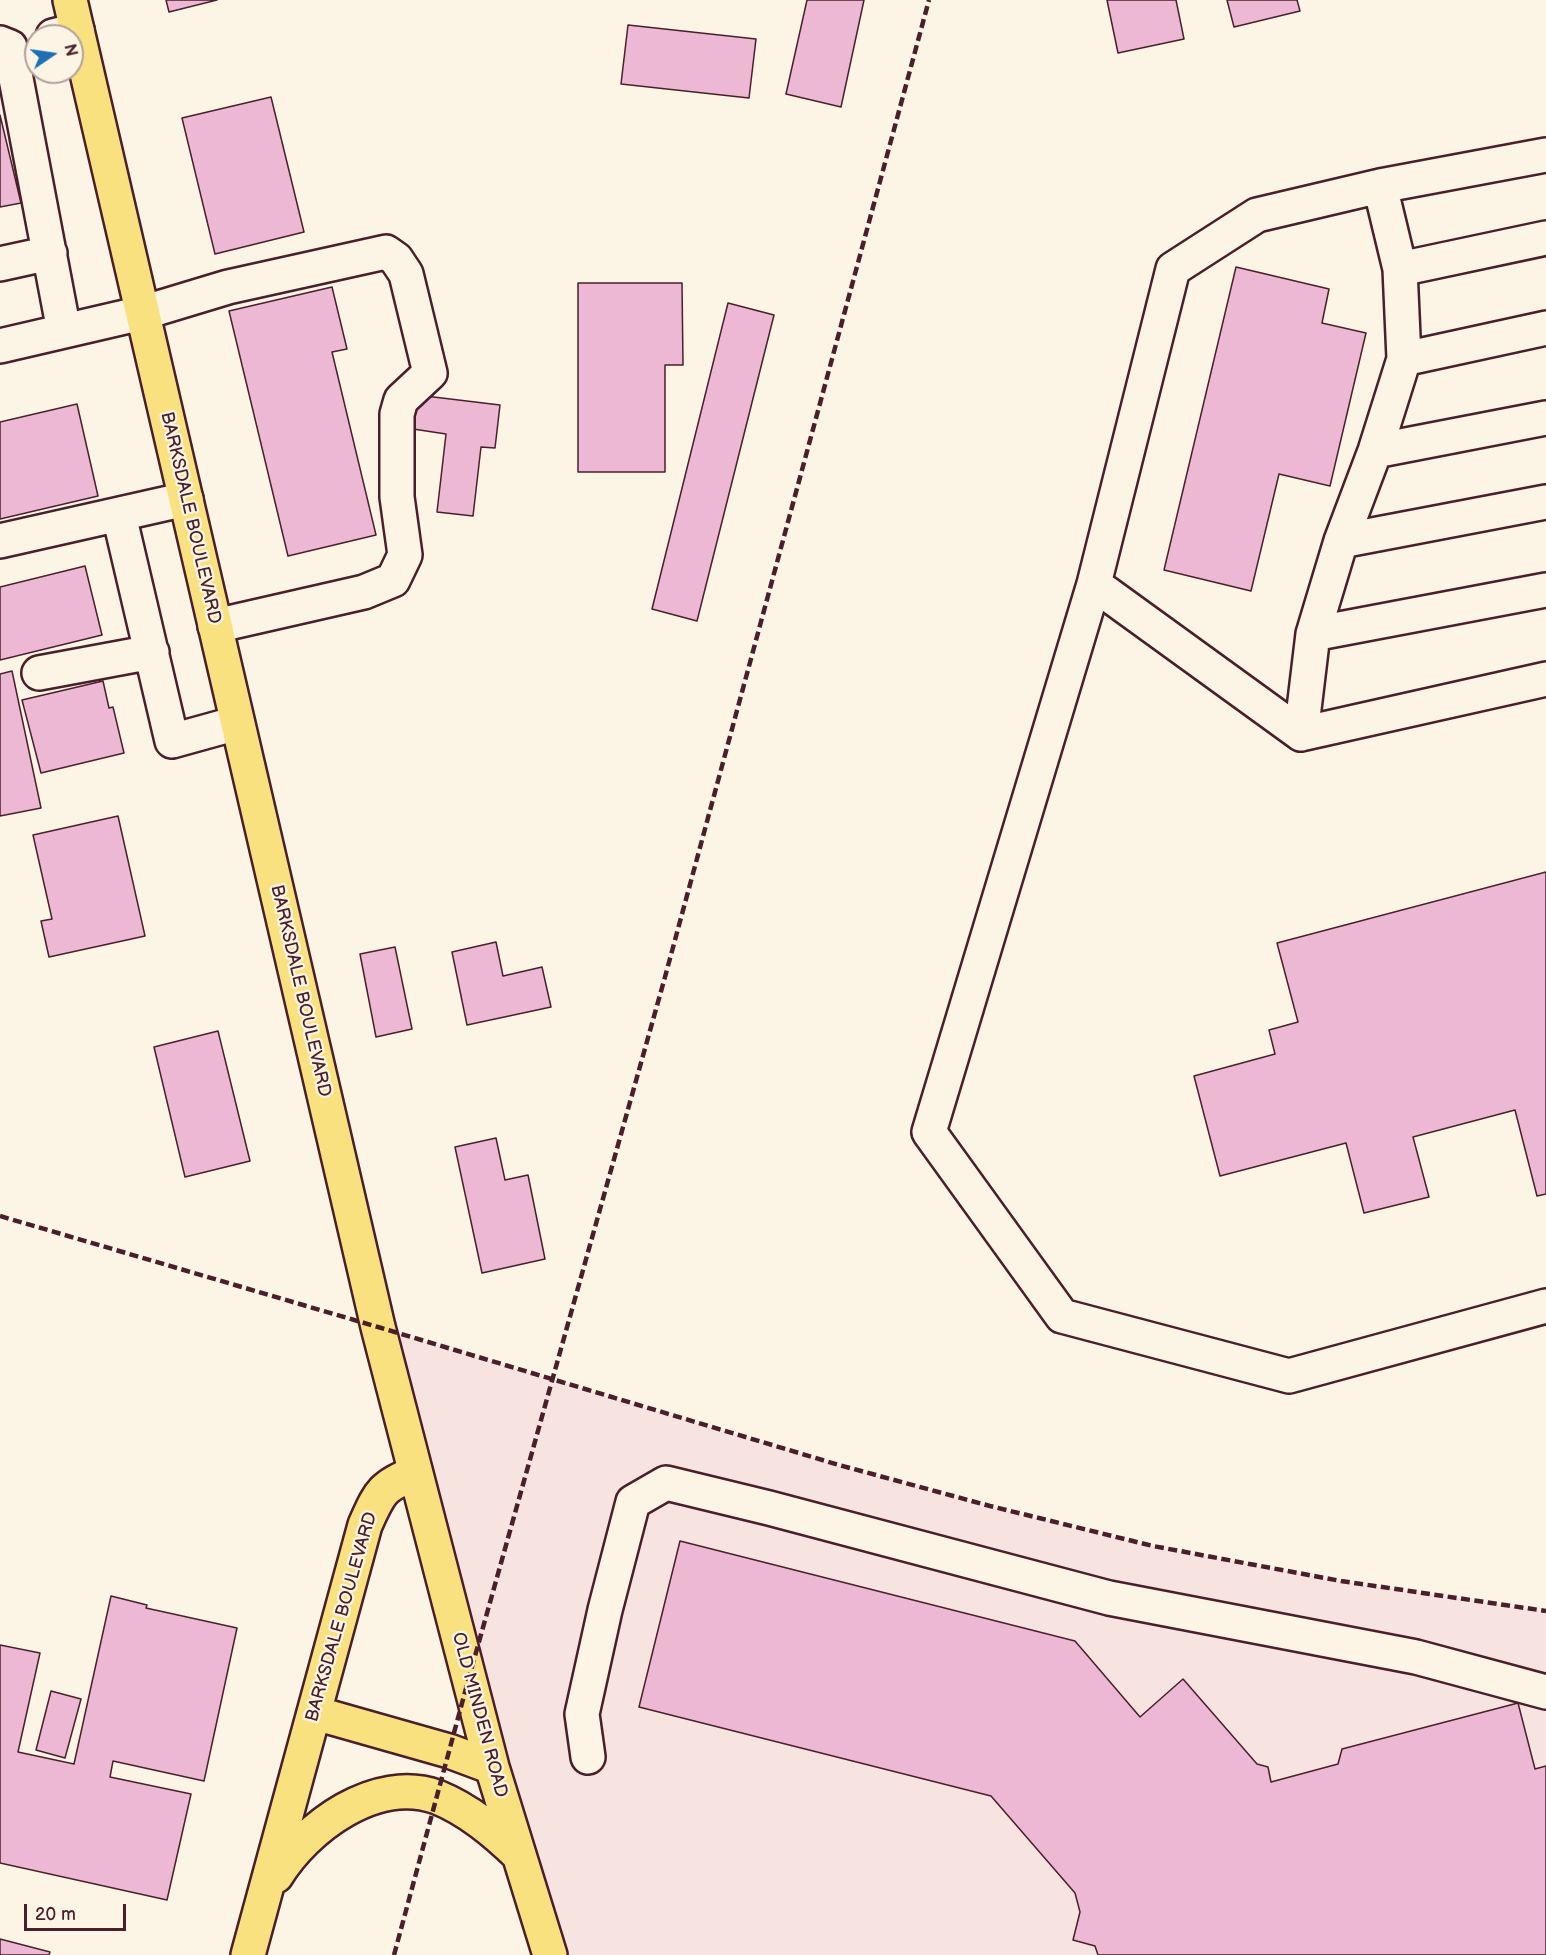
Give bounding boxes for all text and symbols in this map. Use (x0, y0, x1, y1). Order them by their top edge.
north arrow (24, 24, 84, 84)
text: N (59, 42, 81, 58)
street label: BARKSDALE BOULEVARD (155, 410, 225, 626)
street label: BARKSDALE BOULEVARD (265, 883, 335, 1099)
street label: BARKSDALE BOULEVARD (302, 1510, 382, 1724)
street label: OLD MINDEN ROAD (447, 1630, 511, 1800)
scale bar (27, 1892, 129, 1930)
text: 20 m (35, 1904, 76, 1925)

